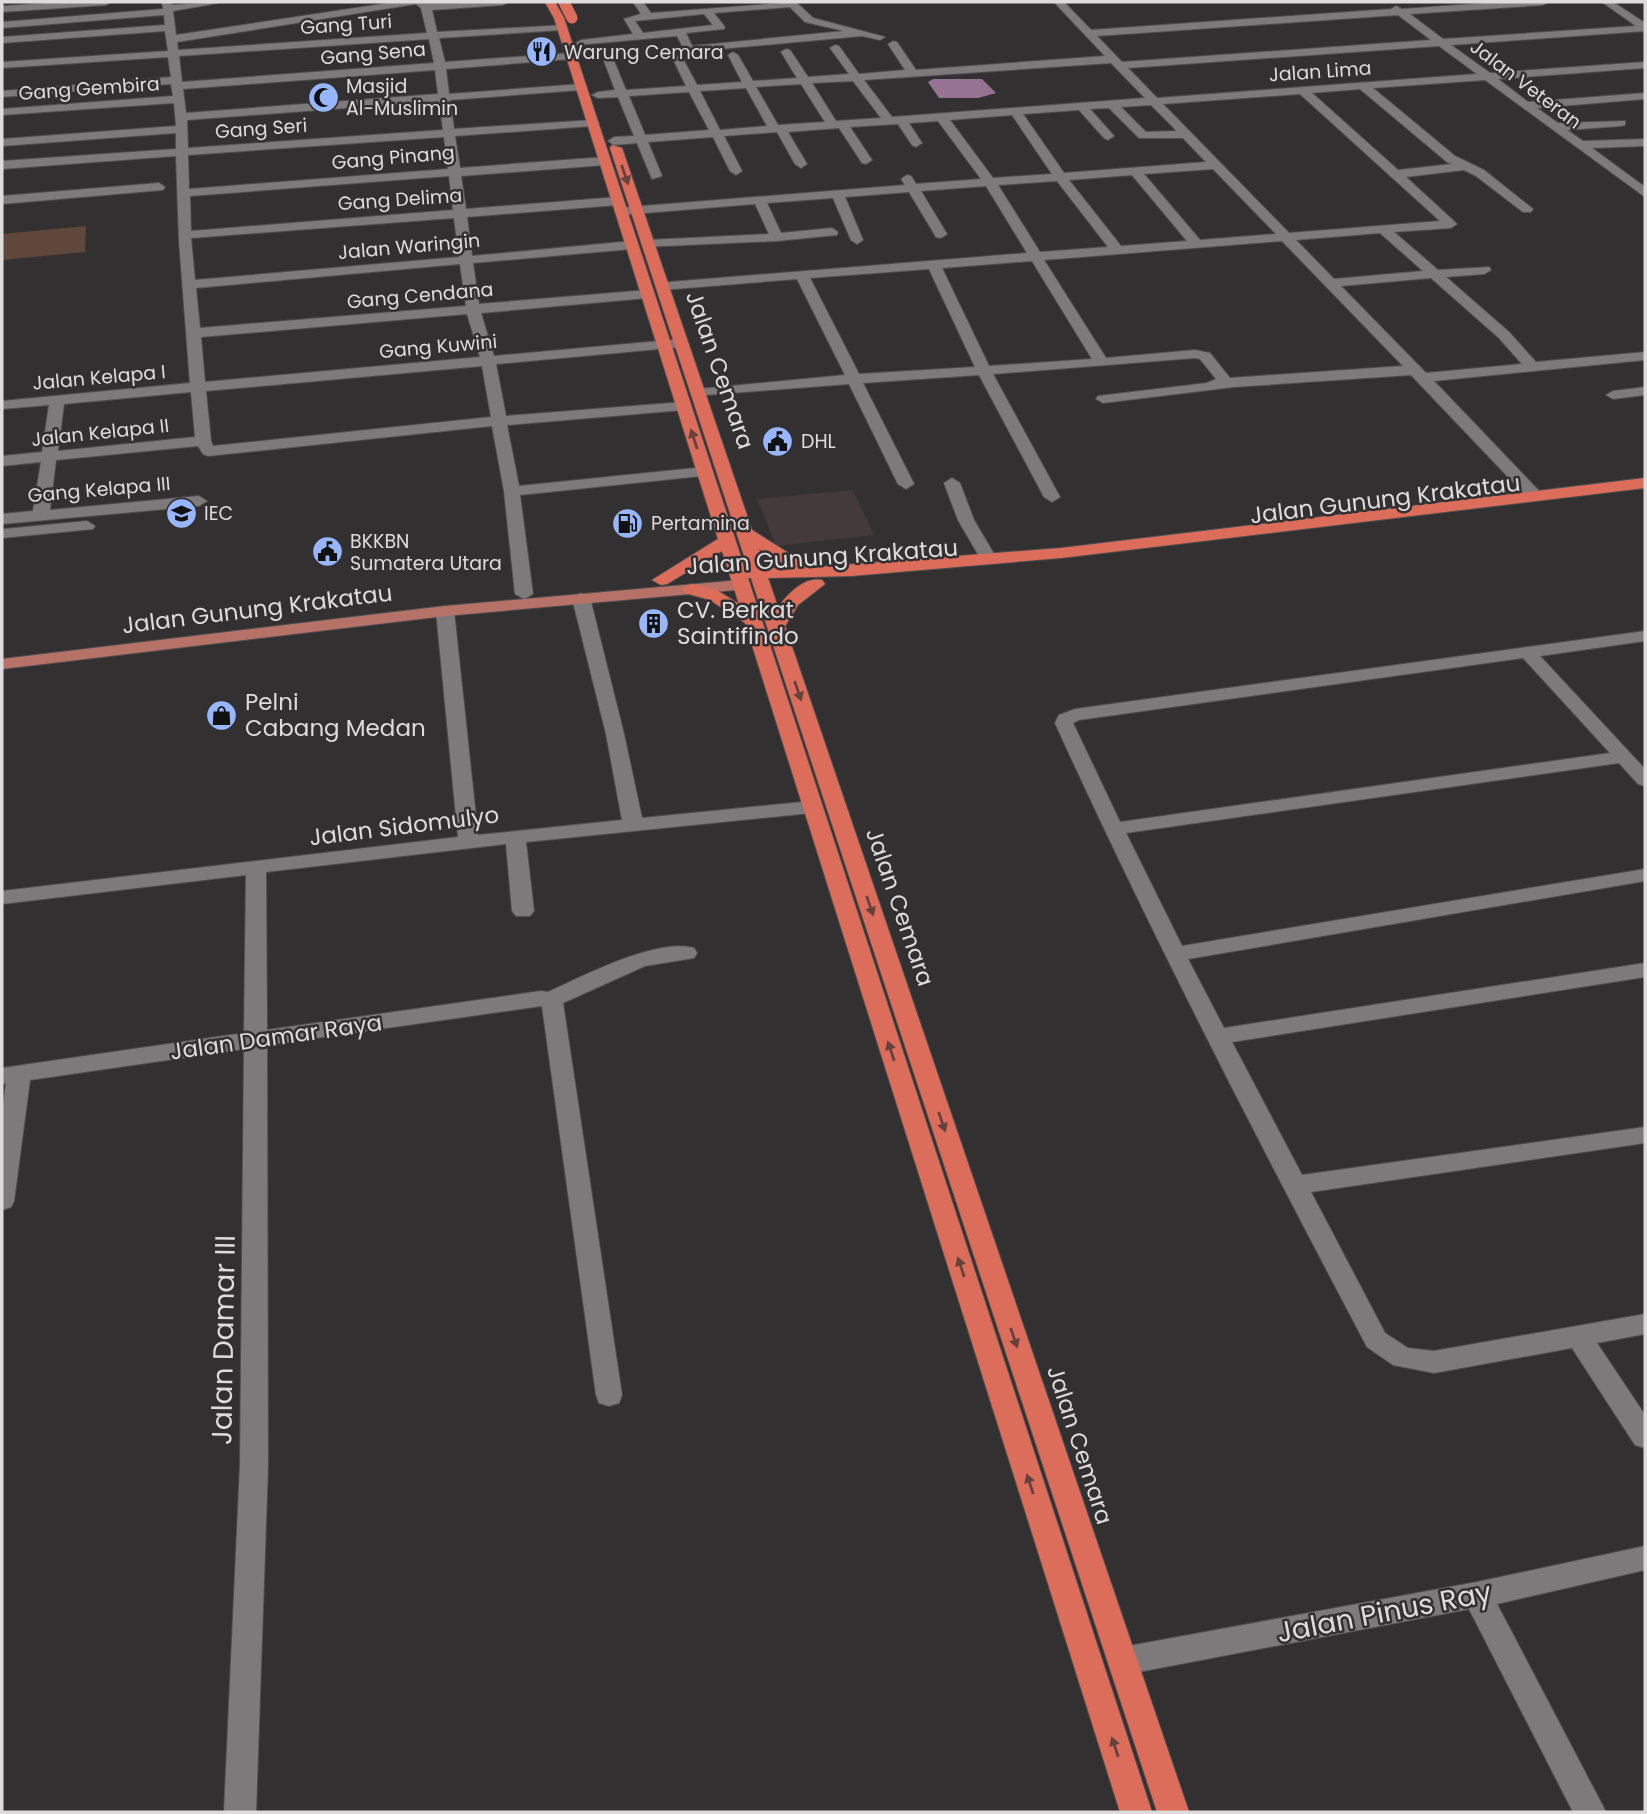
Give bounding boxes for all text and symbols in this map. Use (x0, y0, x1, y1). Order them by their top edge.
street label: Gang Turi (299, 8, 393, 41)
street label: Jalan Veteran (1464, 34, 1587, 135)
street label: Gang Sena (319, 35, 427, 72)
restaurant icon: Warung Cemara (524, 35, 558, 69)
place label: Warung Cemara (564, 39, 724, 66)
street label: Jalan Lima (1268, 54, 1372, 89)
street label: Gang Gembira (18, 70, 160, 107)
place label: Masjid Al-Muslimin (346, 73, 458, 122)
mosque icon: Masjid Al-Muslimin (306, 80, 340, 114)
street label: Gang Seri (214, 112, 308, 145)
street label: Gang Pinang (330, 139, 456, 176)
one-way arrow (620, 165, 631, 186)
street label: Gang Delima (337, 182, 463, 217)
street label: Jalan Waringin (337, 227, 481, 266)
street label: Gang Cendana (346, 276, 494, 315)
street label: Jalan Cemara (678, 287, 762, 453)
street label: Gang Kuwini (378, 328, 498, 365)
street label: Jalan Kelapa I (31, 358, 167, 397)
street label: Jalan Kelapa II (30, 412, 170, 453)
public building icon: DHL (761, 424, 795, 458)
one-way arrow (688, 428, 699, 449)
place label: DHL (801, 428, 836, 455)
street label: Jalan Gunung Krakatau (1248, 467, 1522, 531)
street label: Gang Kelapa III (27, 470, 172, 509)
school or university icon: IEC (164, 496, 198, 530)
place label: IEC (204, 500, 233, 527)
fuel station icon: Pertamina (611, 506, 645, 540)
place label: Pertamina (651, 510, 750, 537)
place label: BKKBN Sumatera Utara (350, 528, 502, 577)
street label: Jalan Gunung Krakatau (685, 532, 959, 582)
public building icon: BKKBN Sumatera Utara (310, 535, 344, 569)
street label: Jalan Gunung Krakatau (120, 577, 394, 641)
place label: CV. Berkat Saintifindo (677, 594, 799, 652)
building icon: CV. Berkat Saintifindo (637, 606, 671, 640)
one-way arrow (793, 680, 804, 701)
place label: Pelni Cabang Medan (245, 686, 426, 744)
shop icon: Pelni Cabang Medan (205, 698, 239, 732)
street label: Jalan Sidomulyo (307, 798, 501, 854)
street label: Jalan Cemara (858, 824, 942, 990)
one-way arrow (865, 896, 876, 917)
street label: Jalan Damar Raya (168, 1006, 384, 1068)
one-way arrow (885, 1040, 896, 1061)
one-way arrow (937, 1112, 948, 1133)
street label: Jalan Damar III (202, 1235, 245, 1445)
one-way arrow (955, 1257, 965, 1278)
one-way arrow (1010, 1327, 1020, 1348)
street label: Jalan Cemara (1039, 1362, 1121, 1528)
one-way arrow (1025, 1473, 1035, 1494)
street label: Jalan Pinus Ray (1274, 1573, 1495, 1652)
one-way arrow (1109, 1737, 1120, 1758)

